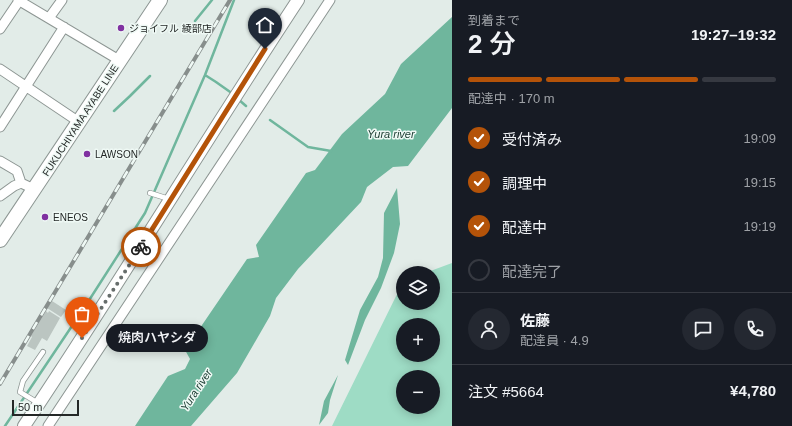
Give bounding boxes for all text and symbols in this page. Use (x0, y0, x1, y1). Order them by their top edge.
pin (248, 8, 282, 49)
text: 到着まで (468, 13, 520, 28)
icon: home (254, 14, 276, 36)
marker: ジョイフル 綾部店 (116, 23, 126, 33)
place label: ジョイフル 綾部店 (129, 23, 212, 34)
text: 19:27–19:32 (691, 26, 776, 43)
text: 2 分 (468, 29, 516, 59)
street label: FUKUCHIYAMA AYABE LINE (40, 62, 121, 178)
text: 配達中 · 170 m (468, 91, 555, 106)
icon: check (468, 127, 490, 149)
water label: Yura river (367, 128, 416, 140)
text: 受付済み (502, 131, 562, 148)
text: 19:09 (743, 131, 776, 146)
marker: LAWSON (82, 149, 92, 159)
place label: LAWSON (95, 149, 138, 160)
icon: check (468, 171, 490, 193)
text: 調理中 (502, 175, 547, 192)
text: 19:15 (743, 175, 776, 190)
marker: ENEOS (40, 212, 50, 222)
place label: ENEOS (53, 212, 88, 223)
icon: check (468, 215, 490, 237)
text: 配達中 (502, 219, 547, 236)
text: 19:19 (743, 219, 776, 234)
courier (121, 227, 161, 267)
icon: bike (130, 236, 152, 258)
text: 配達完了 (502, 263, 562, 280)
map controls (396, 266, 440, 414)
button: layers (396, 266, 440, 310)
pin (65, 297, 99, 338)
icon: bag (71, 303, 93, 325)
button: person (468, 308, 510, 350)
button: chat (682, 308, 724, 350)
button: phone (734, 308, 776, 350)
text: 佐藤 (520, 312, 550, 329)
button: + (396, 318, 440, 362)
callout: 焼肉ハヤシダ (106, 324, 208, 352)
text: 焼肉ハヤシダ (118, 330, 196, 345)
text: 配達員 · 4.9 (520, 333, 589, 348)
water label: Yura river (178, 366, 215, 413)
button: − (396, 370, 440, 414)
text: ¥4,780 (730, 382, 776, 399)
text: 注文 #5664 (468, 383, 544, 400)
scale bar (12, 398, 79, 417)
text: 50 m (18, 401, 42, 413)

